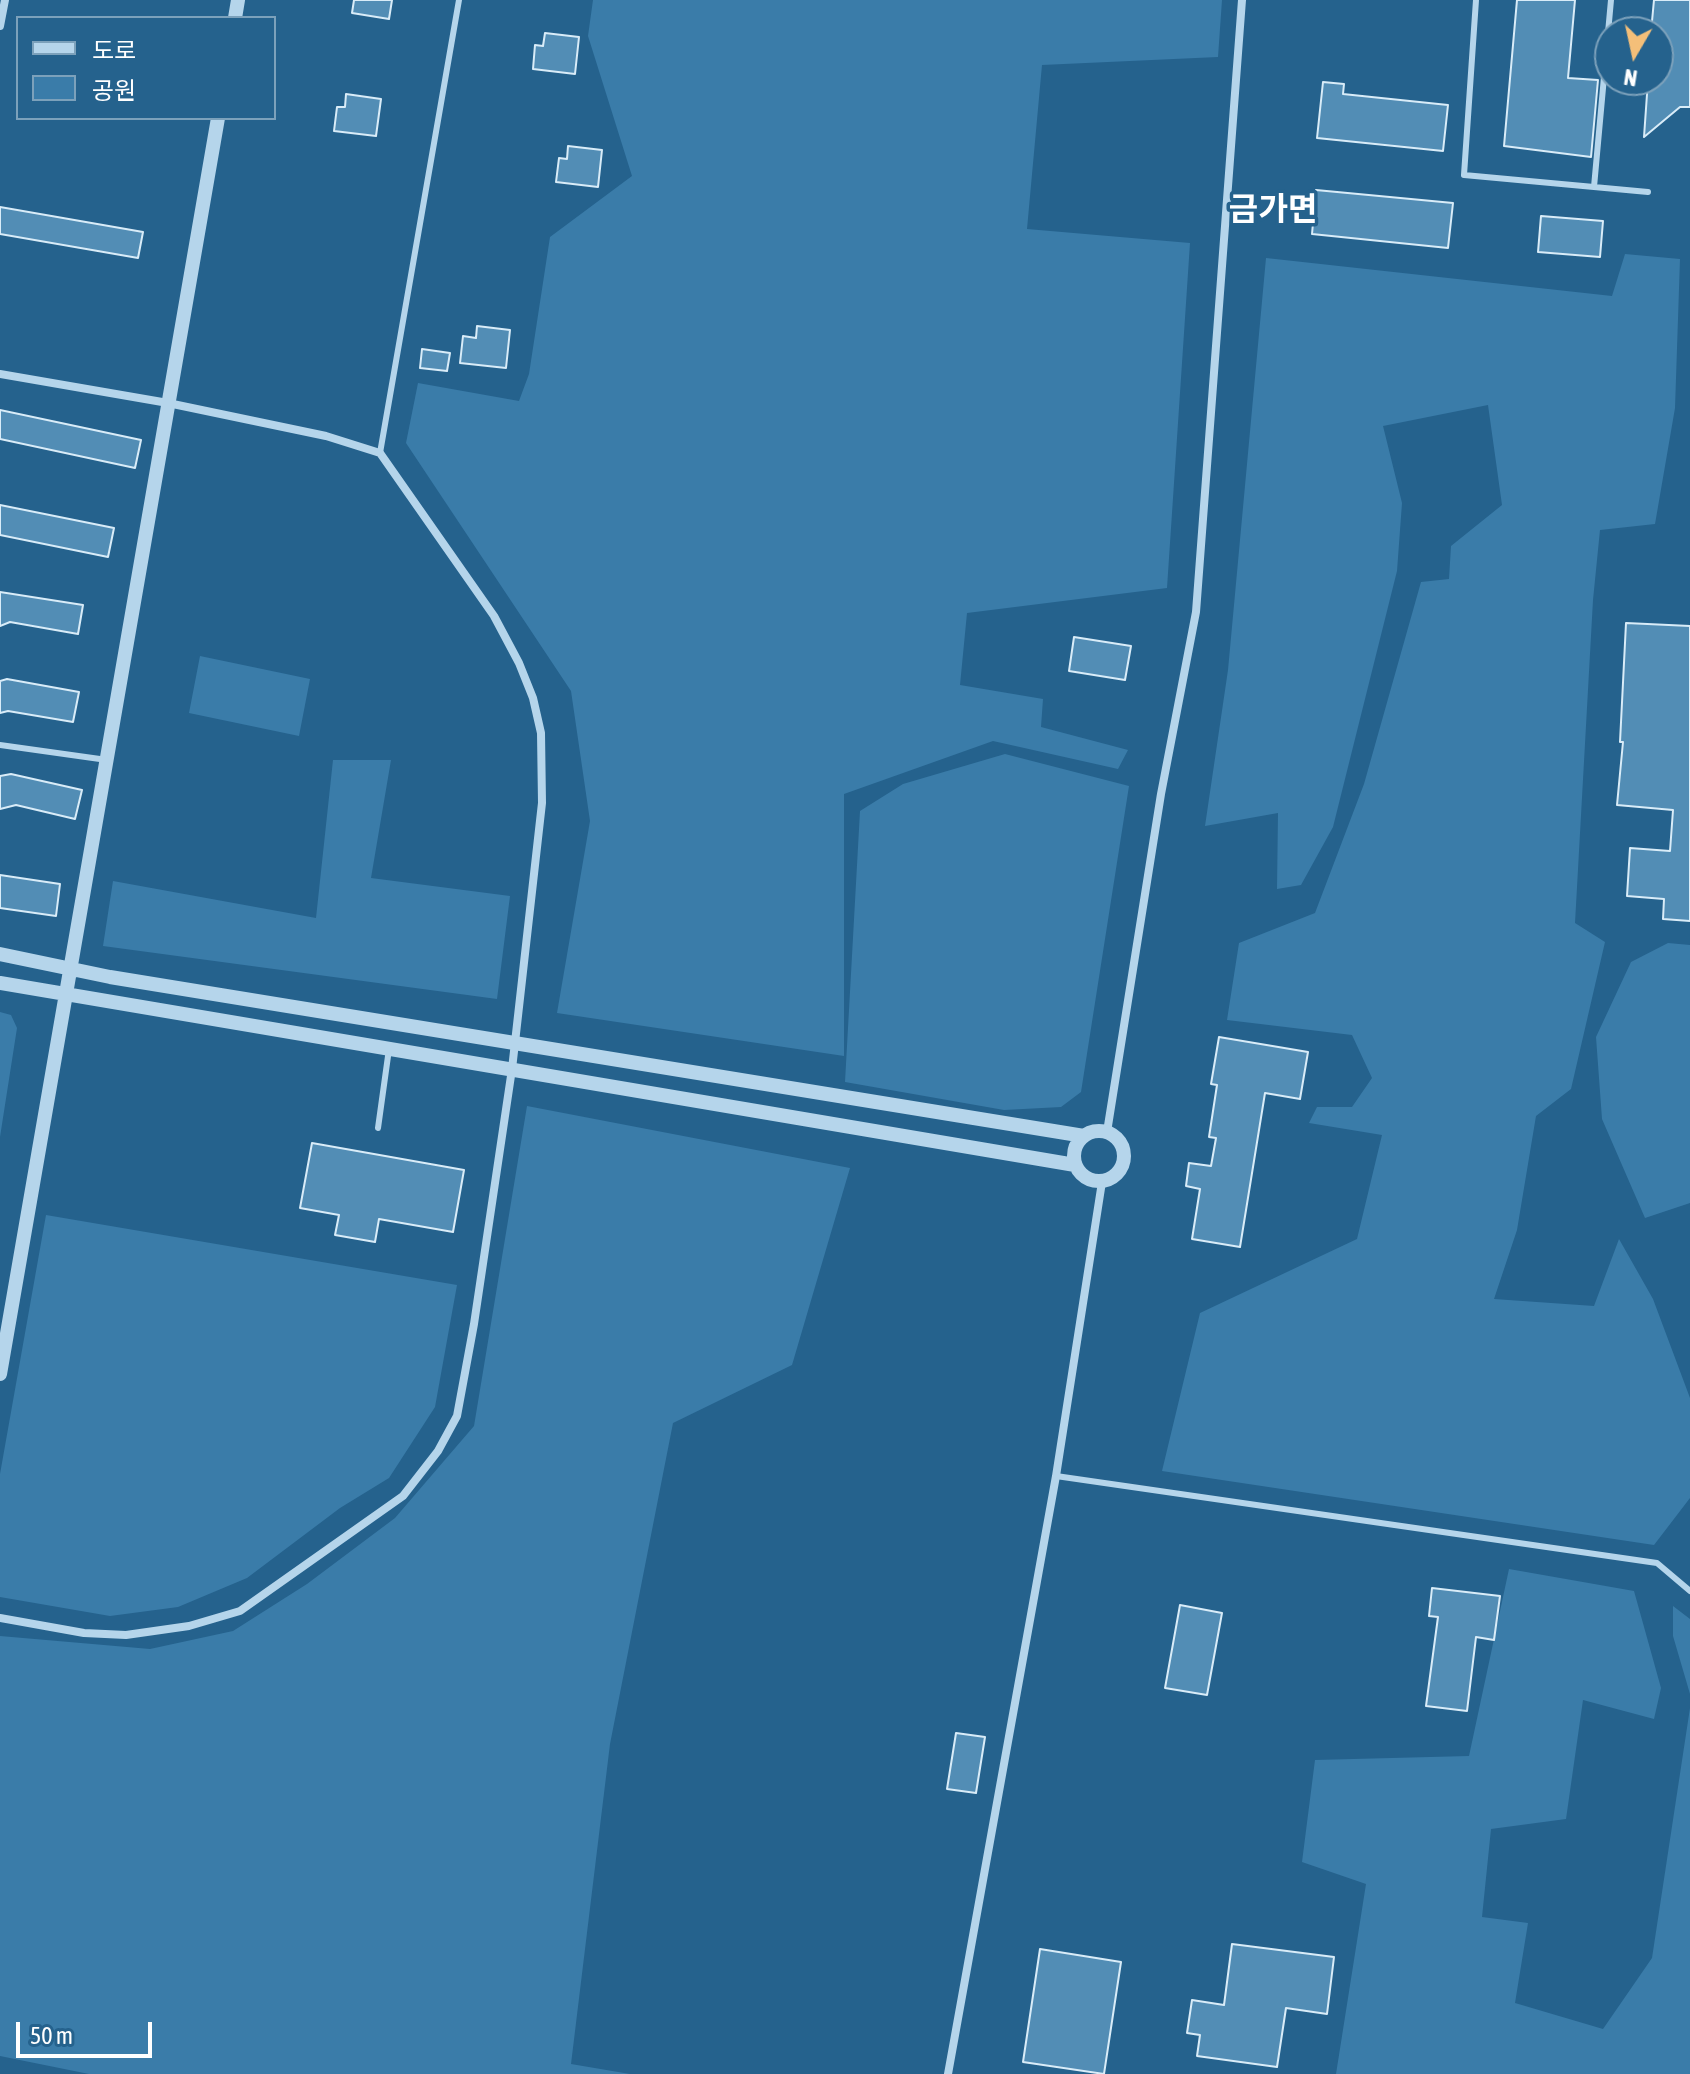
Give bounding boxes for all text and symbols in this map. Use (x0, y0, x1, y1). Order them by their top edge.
legend (16, 16, 276, 120)
north arrow (1594, 16, 1674, 96)
text: 도로 (92, 37, 136, 64)
text: N (1622, 64, 1639, 92)
text: 공원 (92, 77, 136, 104)
district label: 금가면 (1229, 191, 1317, 229)
scale bar (20, 2006, 156, 2056)
text: 50 m (30, 2022, 73, 2049)

